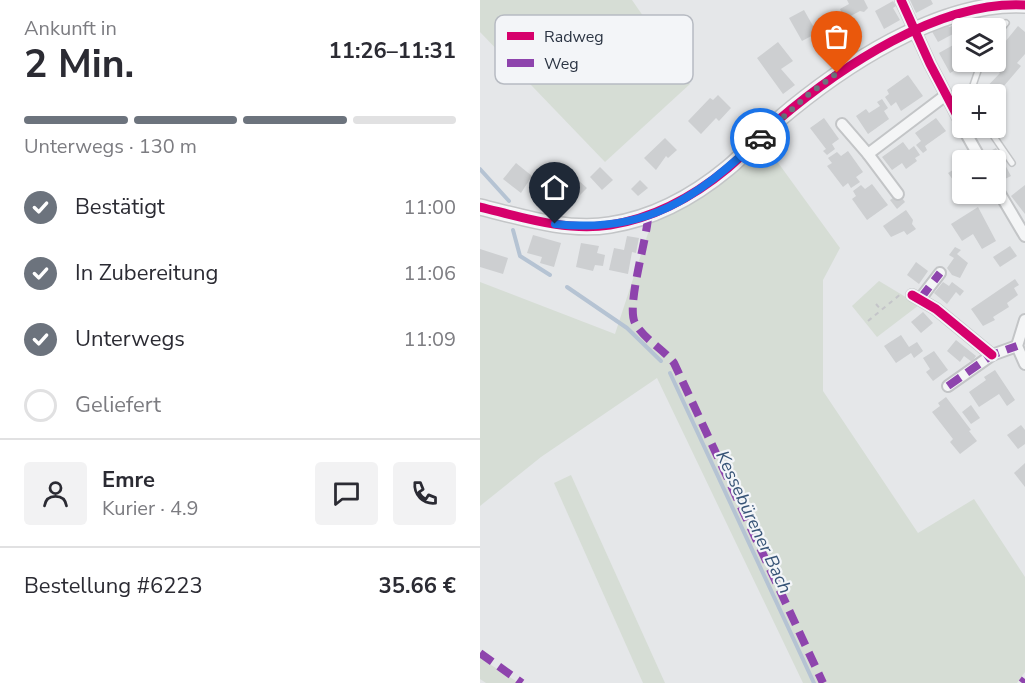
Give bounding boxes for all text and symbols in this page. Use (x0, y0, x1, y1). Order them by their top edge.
pin (811, 11, 862, 73)
text: Ankunft in (24, 15, 117, 42)
legend (495, 15, 693, 84)
map controls (952, 18, 1006, 204)
button: layers (952, 18, 1006, 72)
icon: bag (820, 20, 853, 53)
text: Radweg (544, 26, 604, 48)
text: 11:26–11:31 (328, 36, 456, 66)
text: 2 Min. (24, 38, 134, 91)
text: Weg (544, 53, 579, 75)
button: + (952, 84, 1006, 138)
courier (730, 108, 790, 168)
icon: car (744, 122, 777, 155)
text: Unterwegs · 130 m (24, 133, 197, 160)
button: − (952, 150, 1006, 204)
pin (529, 162, 580, 224)
icon: home (538, 171, 571, 204)
icon: check (24, 191, 57, 224)
text: Bestätigt (75, 192, 165, 222)
text: 11:00 (403, 194, 456, 221)
icon: check (24, 257, 57, 290)
text: In Zubereitung (75, 258, 218, 288)
text: 11:06 (403, 260, 456, 287)
icon: check (24, 323, 57, 356)
text: Unterwegs (75, 324, 185, 354)
text: 11:09 (403, 326, 456, 353)
text: Geliefert (75, 390, 161, 420)
water label: Kessebürener Bach (710, 447, 798, 597)
button: person (24, 462, 87, 525)
button: chat (315, 462, 378, 525)
button: phone (393, 462, 456, 525)
text: Emre (102, 465, 155, 495)
text: Kurier · 4.9 (102, 495, 199, 522)
text: Bestellung #6223 (24, 571, 203, 601)
text: 35.66 € (379, 571, 456, 601)

